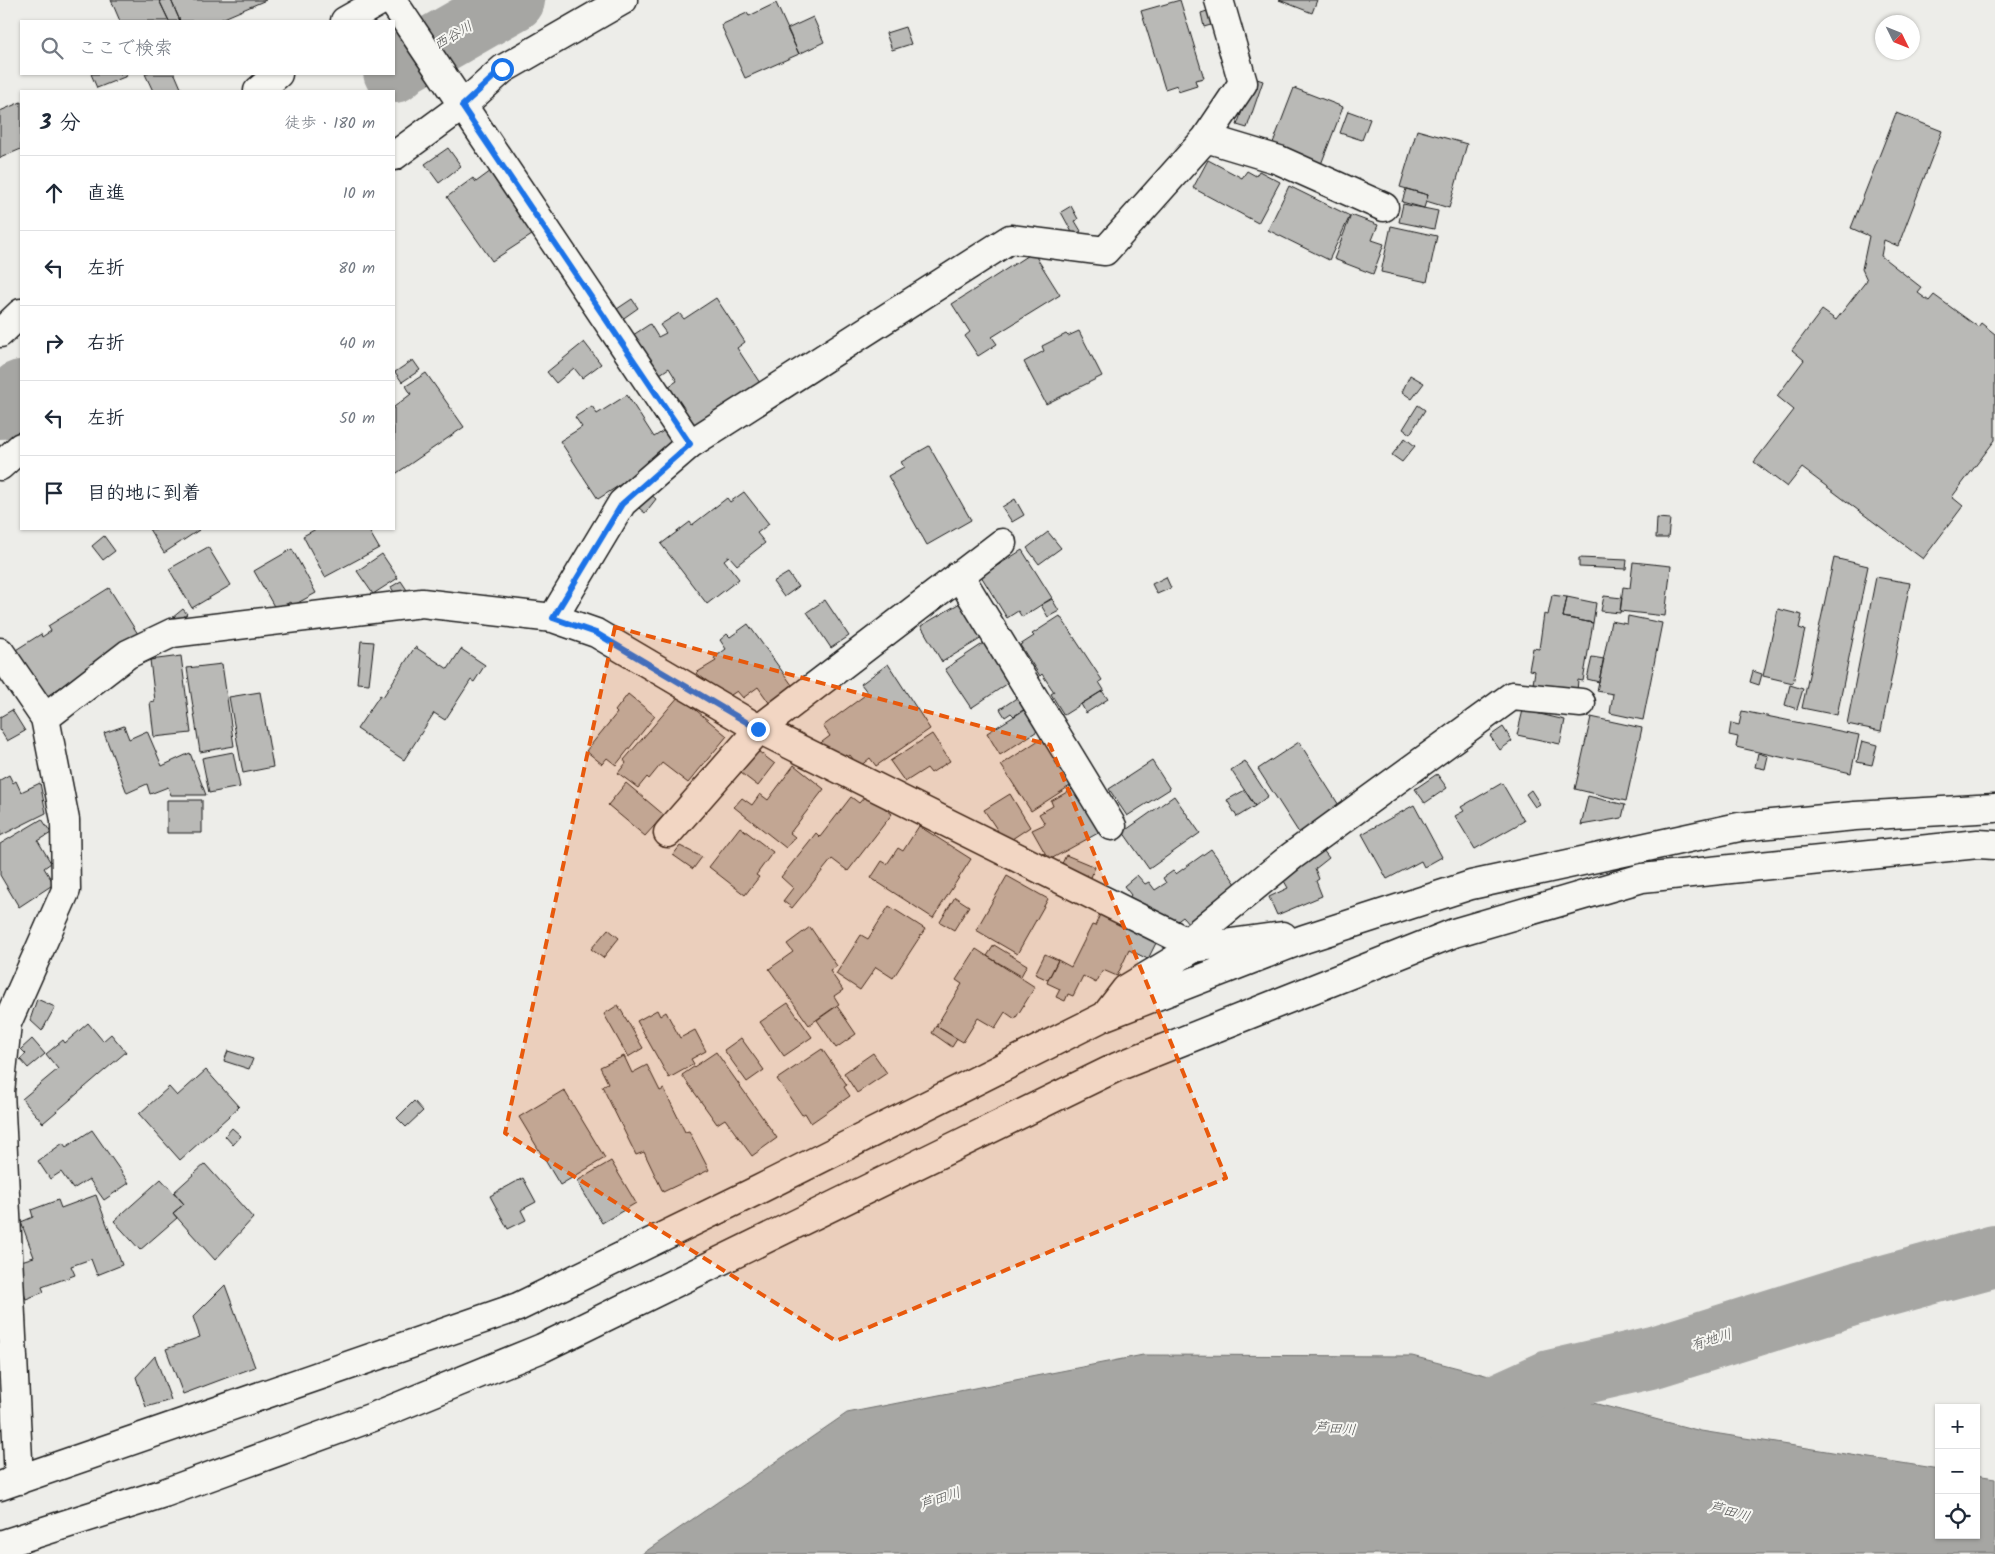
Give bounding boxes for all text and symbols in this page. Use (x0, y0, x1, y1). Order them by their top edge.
north arrow (1875, 15, 1920, 60)
water label: 西谷川 (430, 16, 477, 56)
search box (20, 20, 395, 75)
icon: search (38, 34, 66, 62)
text: ここで検索 (78, 34, 173, 64)
route start (491, 58, 514, 81)
text: 3 分 (40, 107, 81, 140)
text: 徒歩 · 180 m (285, 111, 375, 136)
icon: ahead (40, 179, 68, 207)
text: 直進 (87, 179, 125, 209)
text: 10 m (343, 181, 375, 206)
icon: left (40, 254, 68, 282)
text: 左折 (87, 254, 125, 284)
text: 80 m (338, 256, 375, 281)
icon: right (40, 329, 68, 357)
text: 右折 (87, 329, 125, 359)
text: 40 m (339, 331, 375, 356)
icon: left (40, 404, 68, 432)
text: 左折 (87, 404, 125, 434)
text: 50 m (339, 406, 375, 431)
icon: arrive (40, 479, 68, 507)
text: 目的地に到着 (87, 479, 201, 509)
route end (747, 718, 770, 741)
water label: 有地川 (1688, 1323, 1735, 1357)
map controls (1935, 1404, 1980, 1539)
button: + (1935, 1404, 1980, 1449)
water label: 芦田川 (1313, 1417, 1357, 1441)
button: − (1935, 1449, 1980, 1494)
water label: 芦田川 (917, 1482, 964, 1516)
button: locate (1935, 1494, 1980, 1539)
water label: 芦田川 (1707, 1496, 1753, 1528)

